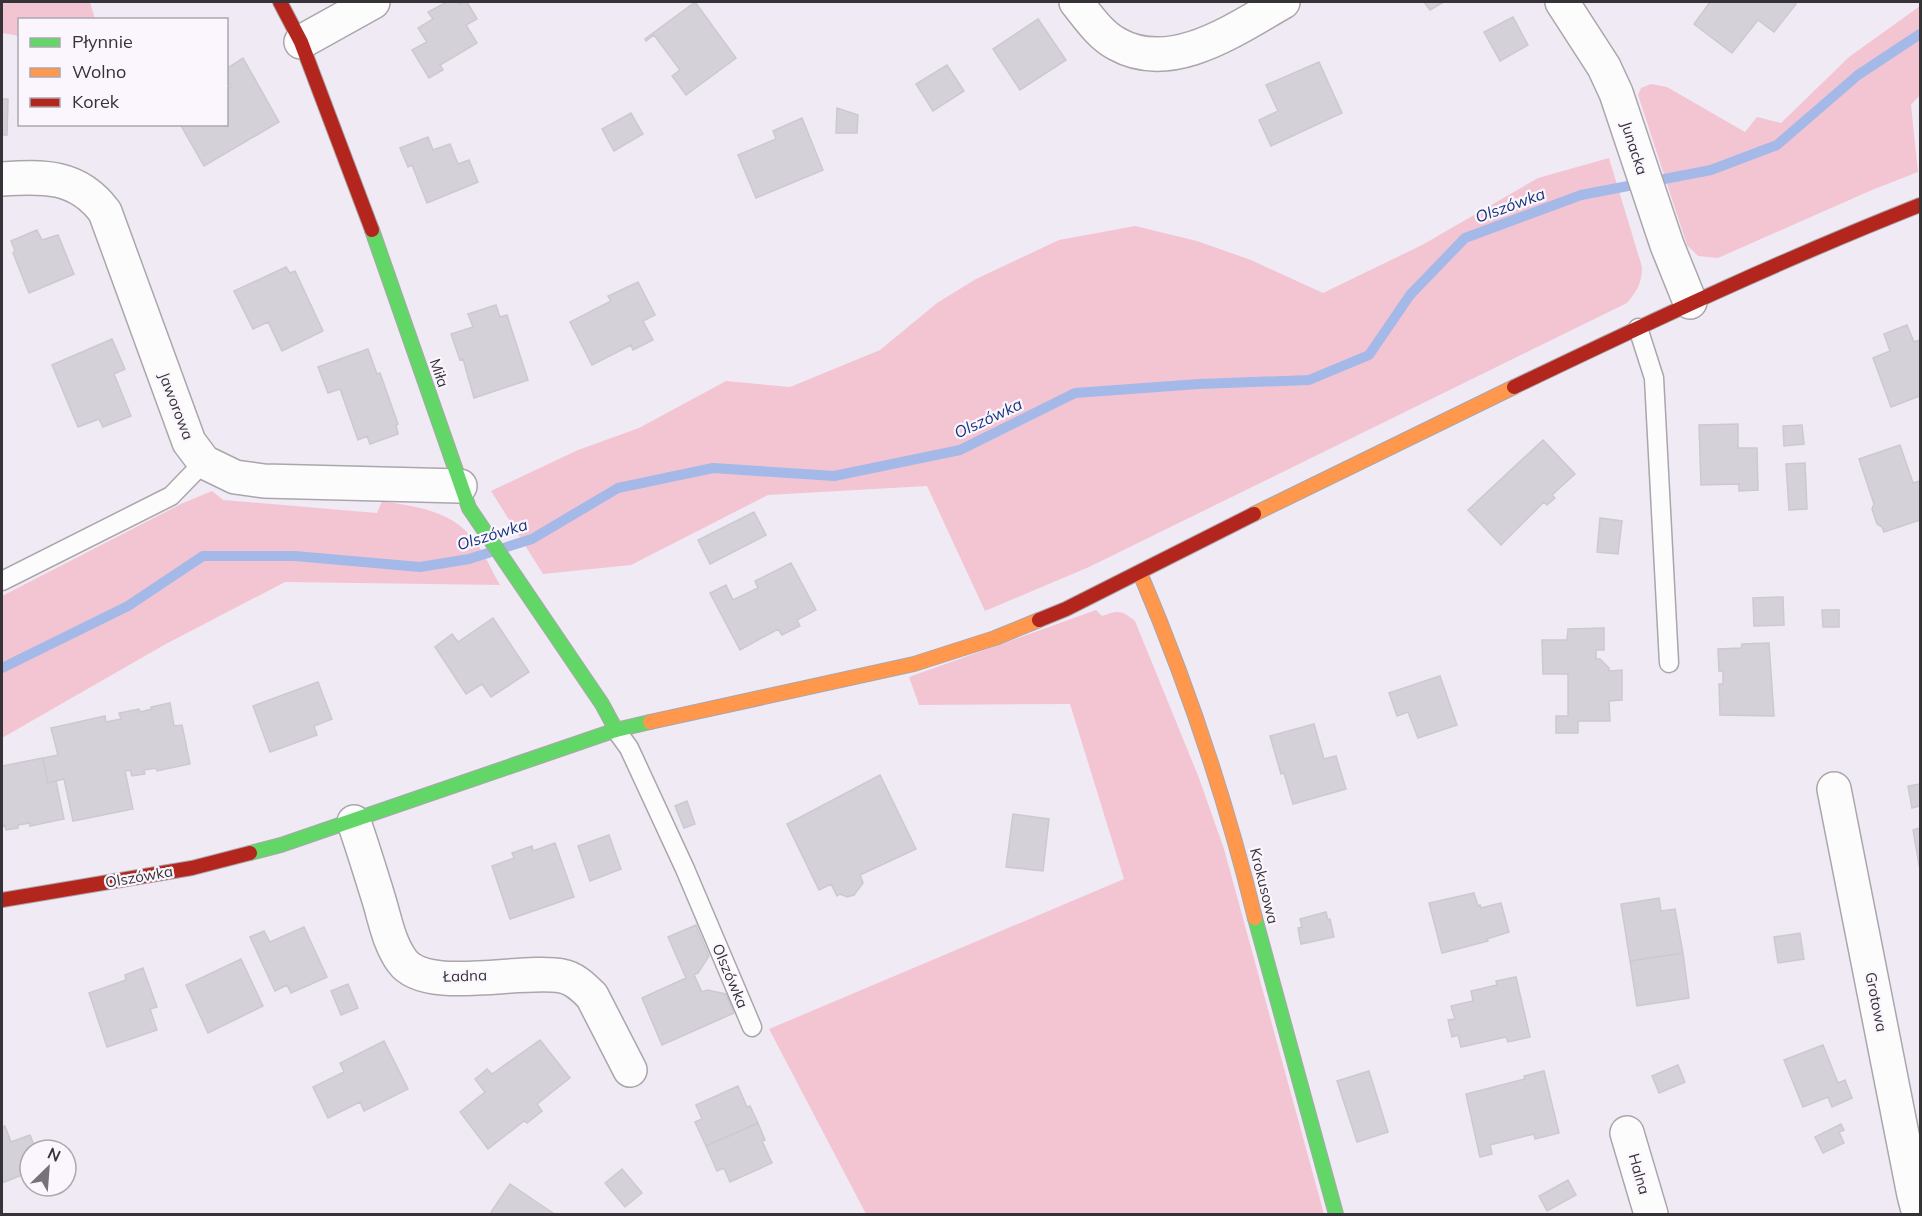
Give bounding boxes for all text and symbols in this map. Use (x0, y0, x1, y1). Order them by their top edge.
legend (18, 18, 228, 126)
text: Płynnie (72, 30, 133, 53)
text: Wolno (72, 60, 126, 83)
text: Korek (72, 90, 120, 113)
street label: Junacka (1617, 119, 1652, 177)
water label: Olszówka (1472, 183, 1548, 227)
street label: Miła (426, 356, 453, 390)
street label: Jaworowa (155, 369, 198, 442)
water label: Olszówka (951, 393, 1026, 442)
water label: Olszówka (454, 514, 530, 554)
street label: Krokusowa (1246, 846, 1283, 926)
street label: Olszówka (104, 861, 174, 892)
street label: Olszówka (708, 941, 753, 1011)
street label: Ładna (442, 965, 487, 986)
street label: Grotowa (1861, 970, 1892, 1033)
north arrow (18, 1138, 78, 1198)
text: N (45, 1143, 64, 1166)
street label: Halna (1625, 1151, 1654, 1197)

